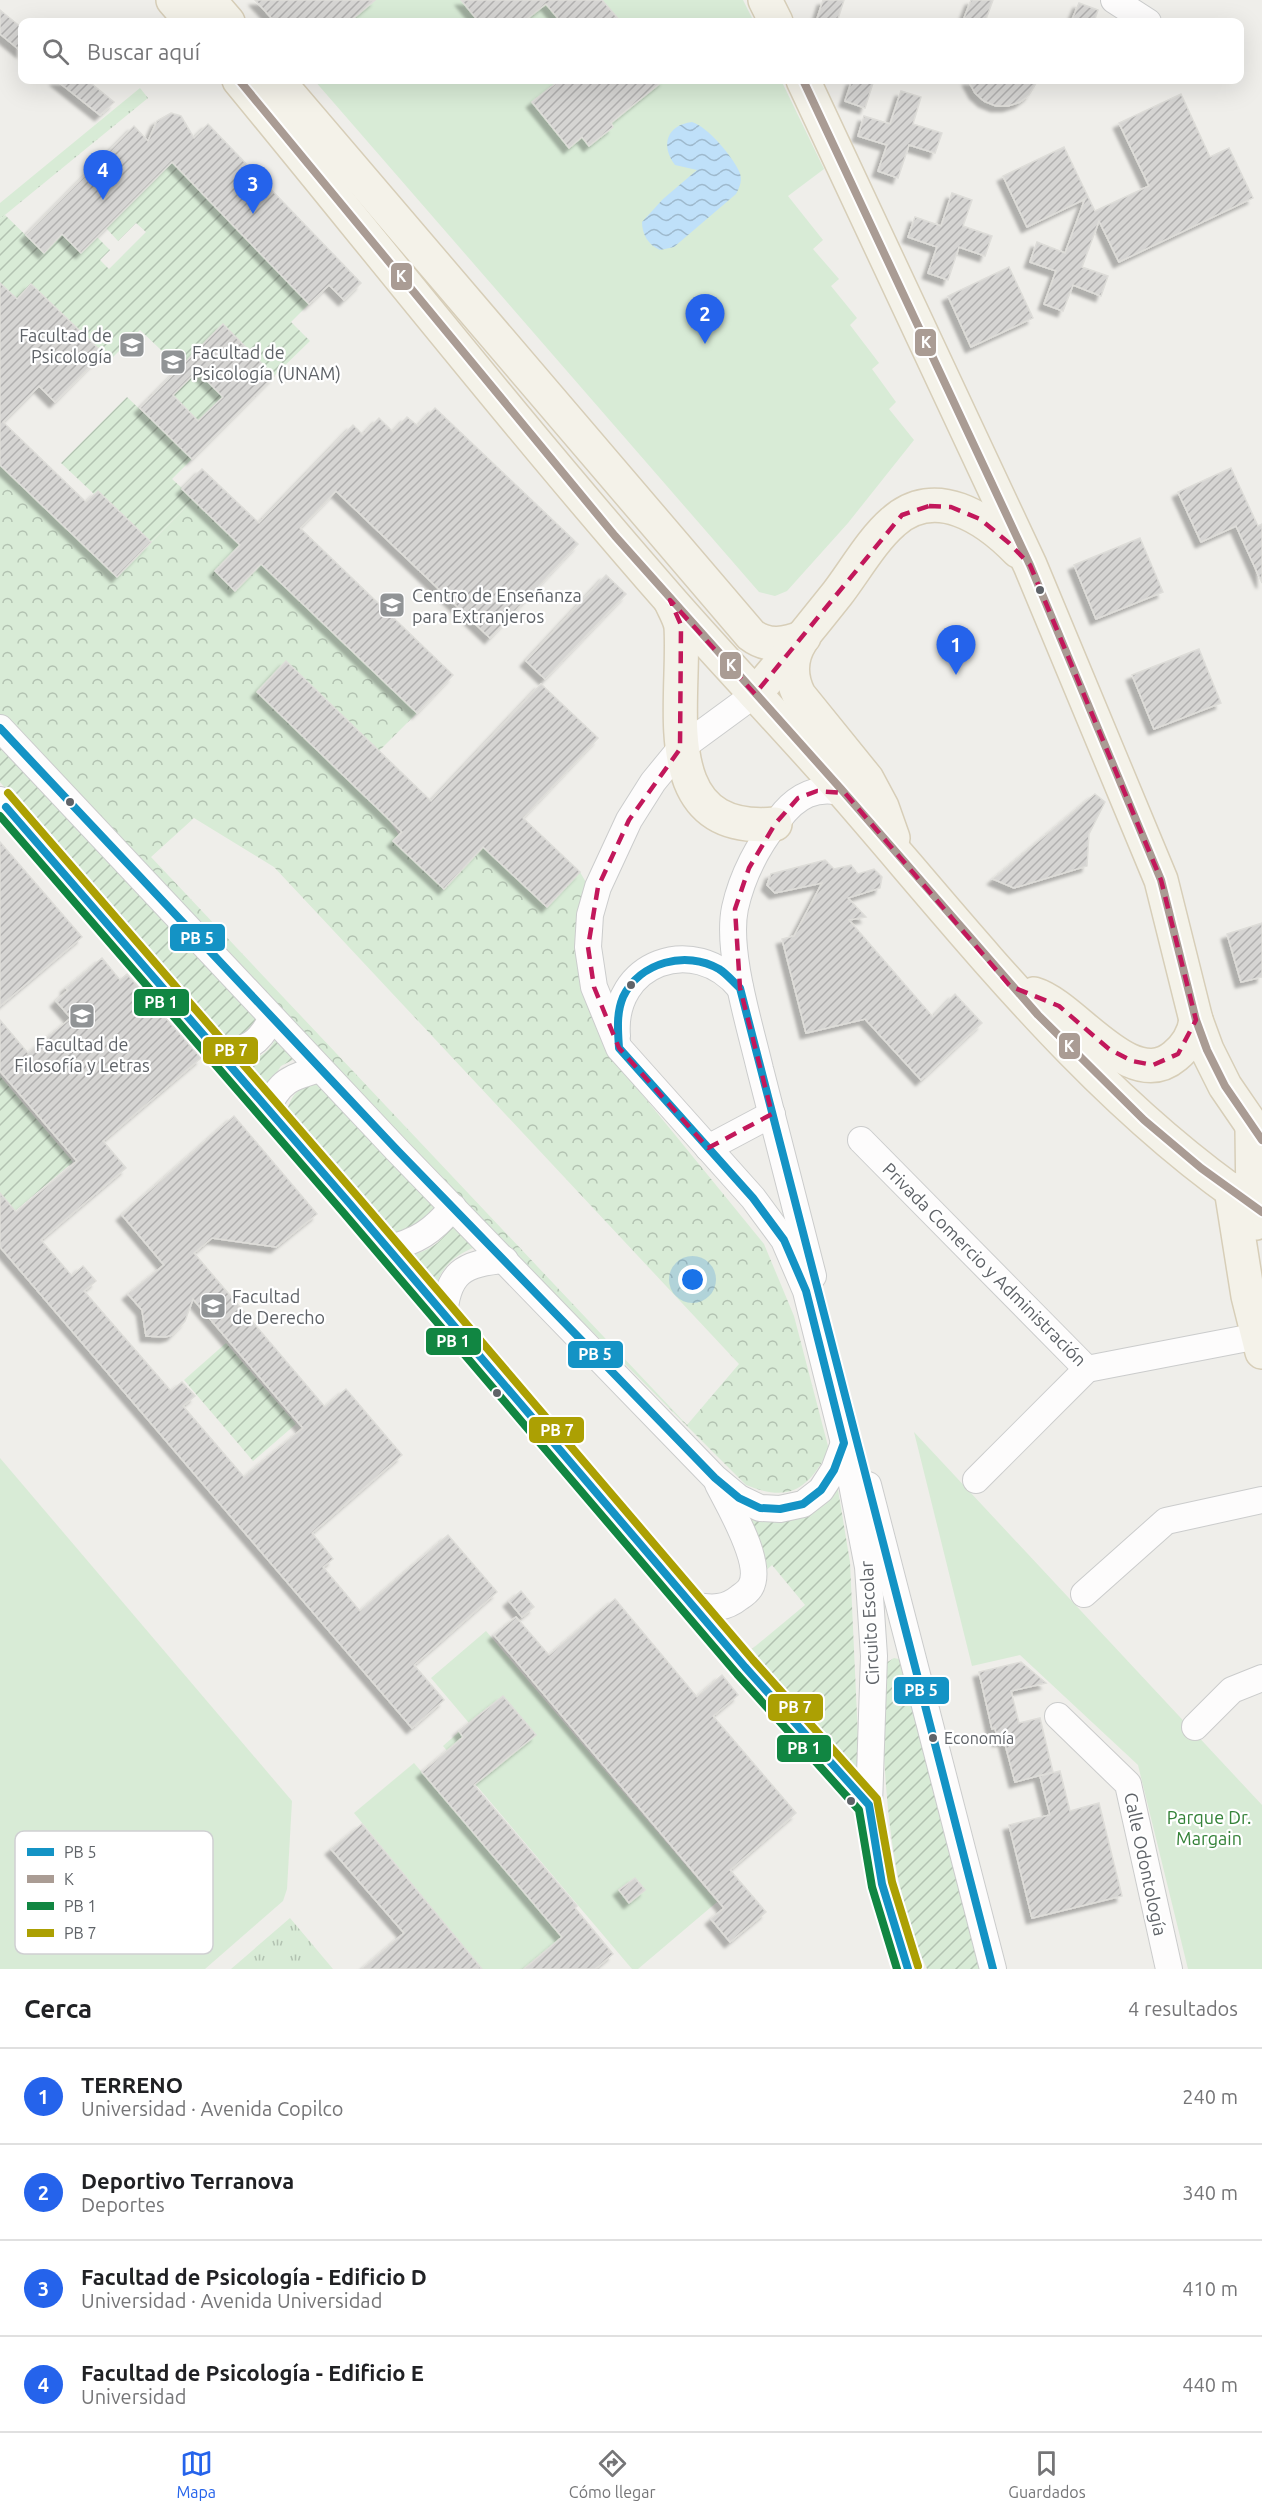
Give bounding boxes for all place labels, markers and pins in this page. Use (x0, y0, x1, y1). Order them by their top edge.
pin: 4 (84, 150, 122, 200)
pin: 3 (234, 164, 272, 214)
pin: 2 (686, 294, 724, 344)
place label: Facultad de Psicología (19, 325, 112, 366)
school or university icon: Facultad de Psicología (117, 330, 147, 360)
place label: Facultad de Psicología (UNAM) (192, 342, 341, 384)
school or university icon: Facultad de Psicología (UNAM) (158, 347, 188, 377)
unlabelled marker (1034, 584, 1046, 596)
place label: Centro de Enseñanza para Extranjeros (412, 585, 582, 626)
school or university icon: Centro de Enseñanza para Extranjeros (377, 590, 407, 620)
pin: 1 (936, 626, 976, 675)
unlabelled marker (64, 796, 76, 808)
unlabelled marker (625, 979, 637, 991)
school or university icon: Facultad de Filosofía y Letras (67, 1001, 97, 1031)
place label: Facultad de Filosofía y Letras (14, 1034, 150, 1075)
place label: Facultad de Derecho (232, 1286, 325, 1327)
school or university icon: Facultad de Derecho (198, 1291, 228, 1321)
unlabelled marker (491, 1387, 503, 1399)
place label: Economía (944, 1729, 1014, 1747)
marker: Economía (927, 1732, 939, 1744)
unlabelled marker (845, 1795, 857, 1807)

